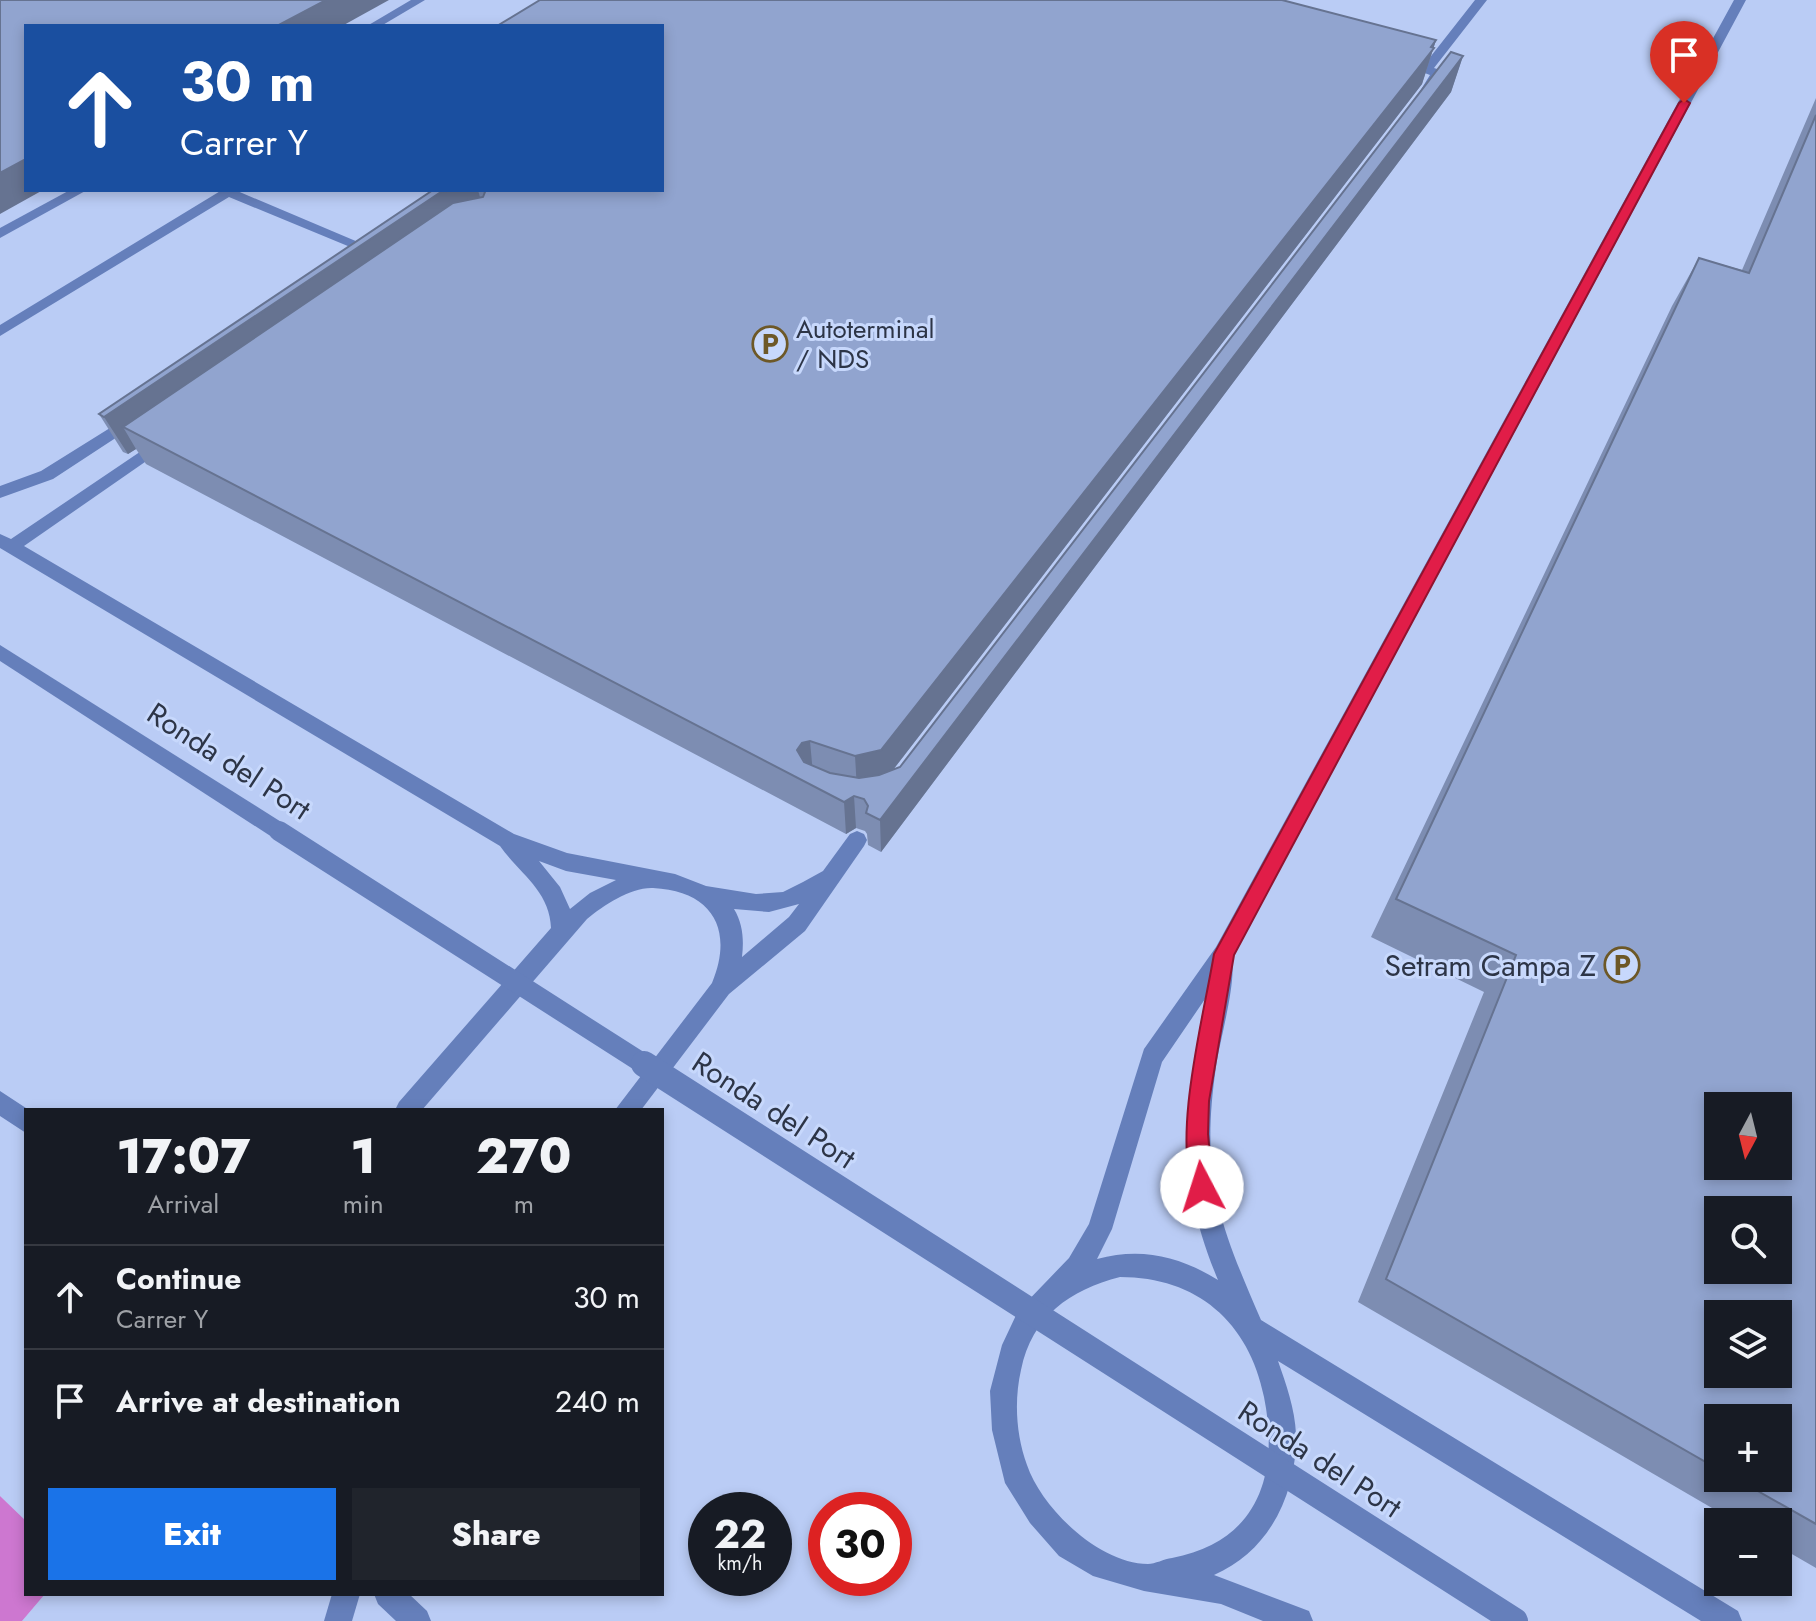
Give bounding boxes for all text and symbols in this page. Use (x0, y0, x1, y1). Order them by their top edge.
pin (1650, 21, 1718, 103)
icon: arrive (1662, 33, 1706, 77)
text: 30 m (180, 41, 315, 122)
icon: ahead (48, 56, 152, 160)
text: Carrer Y (180, 116, 308, 168)
place label: Autoterminal / NDS (796, 310, 934, 378)
parking icon: Autoterminal / NDS (751, 325, 789, 363)
street label: Ronda del Port (139, 692, 320, 830)
place label: Setram Campa Z (1385, 944, 1596, 987)
parking icon: Setram Campa Z (1603, 946, 1641, 984)
street label: Ronda del Port (684, 1041, 865, 1179)
north arrow (1704, 1092, 1792, 1180)
map controls (1704, 1092, 1792, 1596)
text: 17:07 (116, 1122, 250, 1191)
text: 1 (351, 1122, 376, 1191)
text: 270 (476, 1122, 572, 1191)
position arrow (1160, 1145, 1244, 1229)
text: Arrival (148, 1185, 219, 1223)
text: min (343, 1185, 384, 1223)
text: m (514, 1185, 534, 1223)
button: search (1704, 1196, 1792, 1284)
text: Continue (116, 1257, 242, 1300)
icon: ahead (48, 1275, 92, 1319)
text: 30 m (573, 1276, 640, 1319)
text: Carrer Y (116, 1300, 208, 1338)
button: layers (1704, 1300, 1792, 1388)
icon: arrive (48, 1379, 92, 1423)
text: Arrive at destination (116, 1380, 401, 1423)
text: 240 m (555, 1380, 640, 1423)
street label: Ronda del Port (1230, 1390, 1411, 1528)
button: + (1704, 1404, 1792, 1492)
button: Exit (48, 1488, 336, 1580)
button: Share (352, 1488, 640, 1580)
speed limit sign: 30 (808, 1492, 912, 1596)
text: 22 (714, 1505, 766, 1563)
button: − (1704, 1508, 1792, 1596)
text: km/h (717, 1549, 763, 1578)

